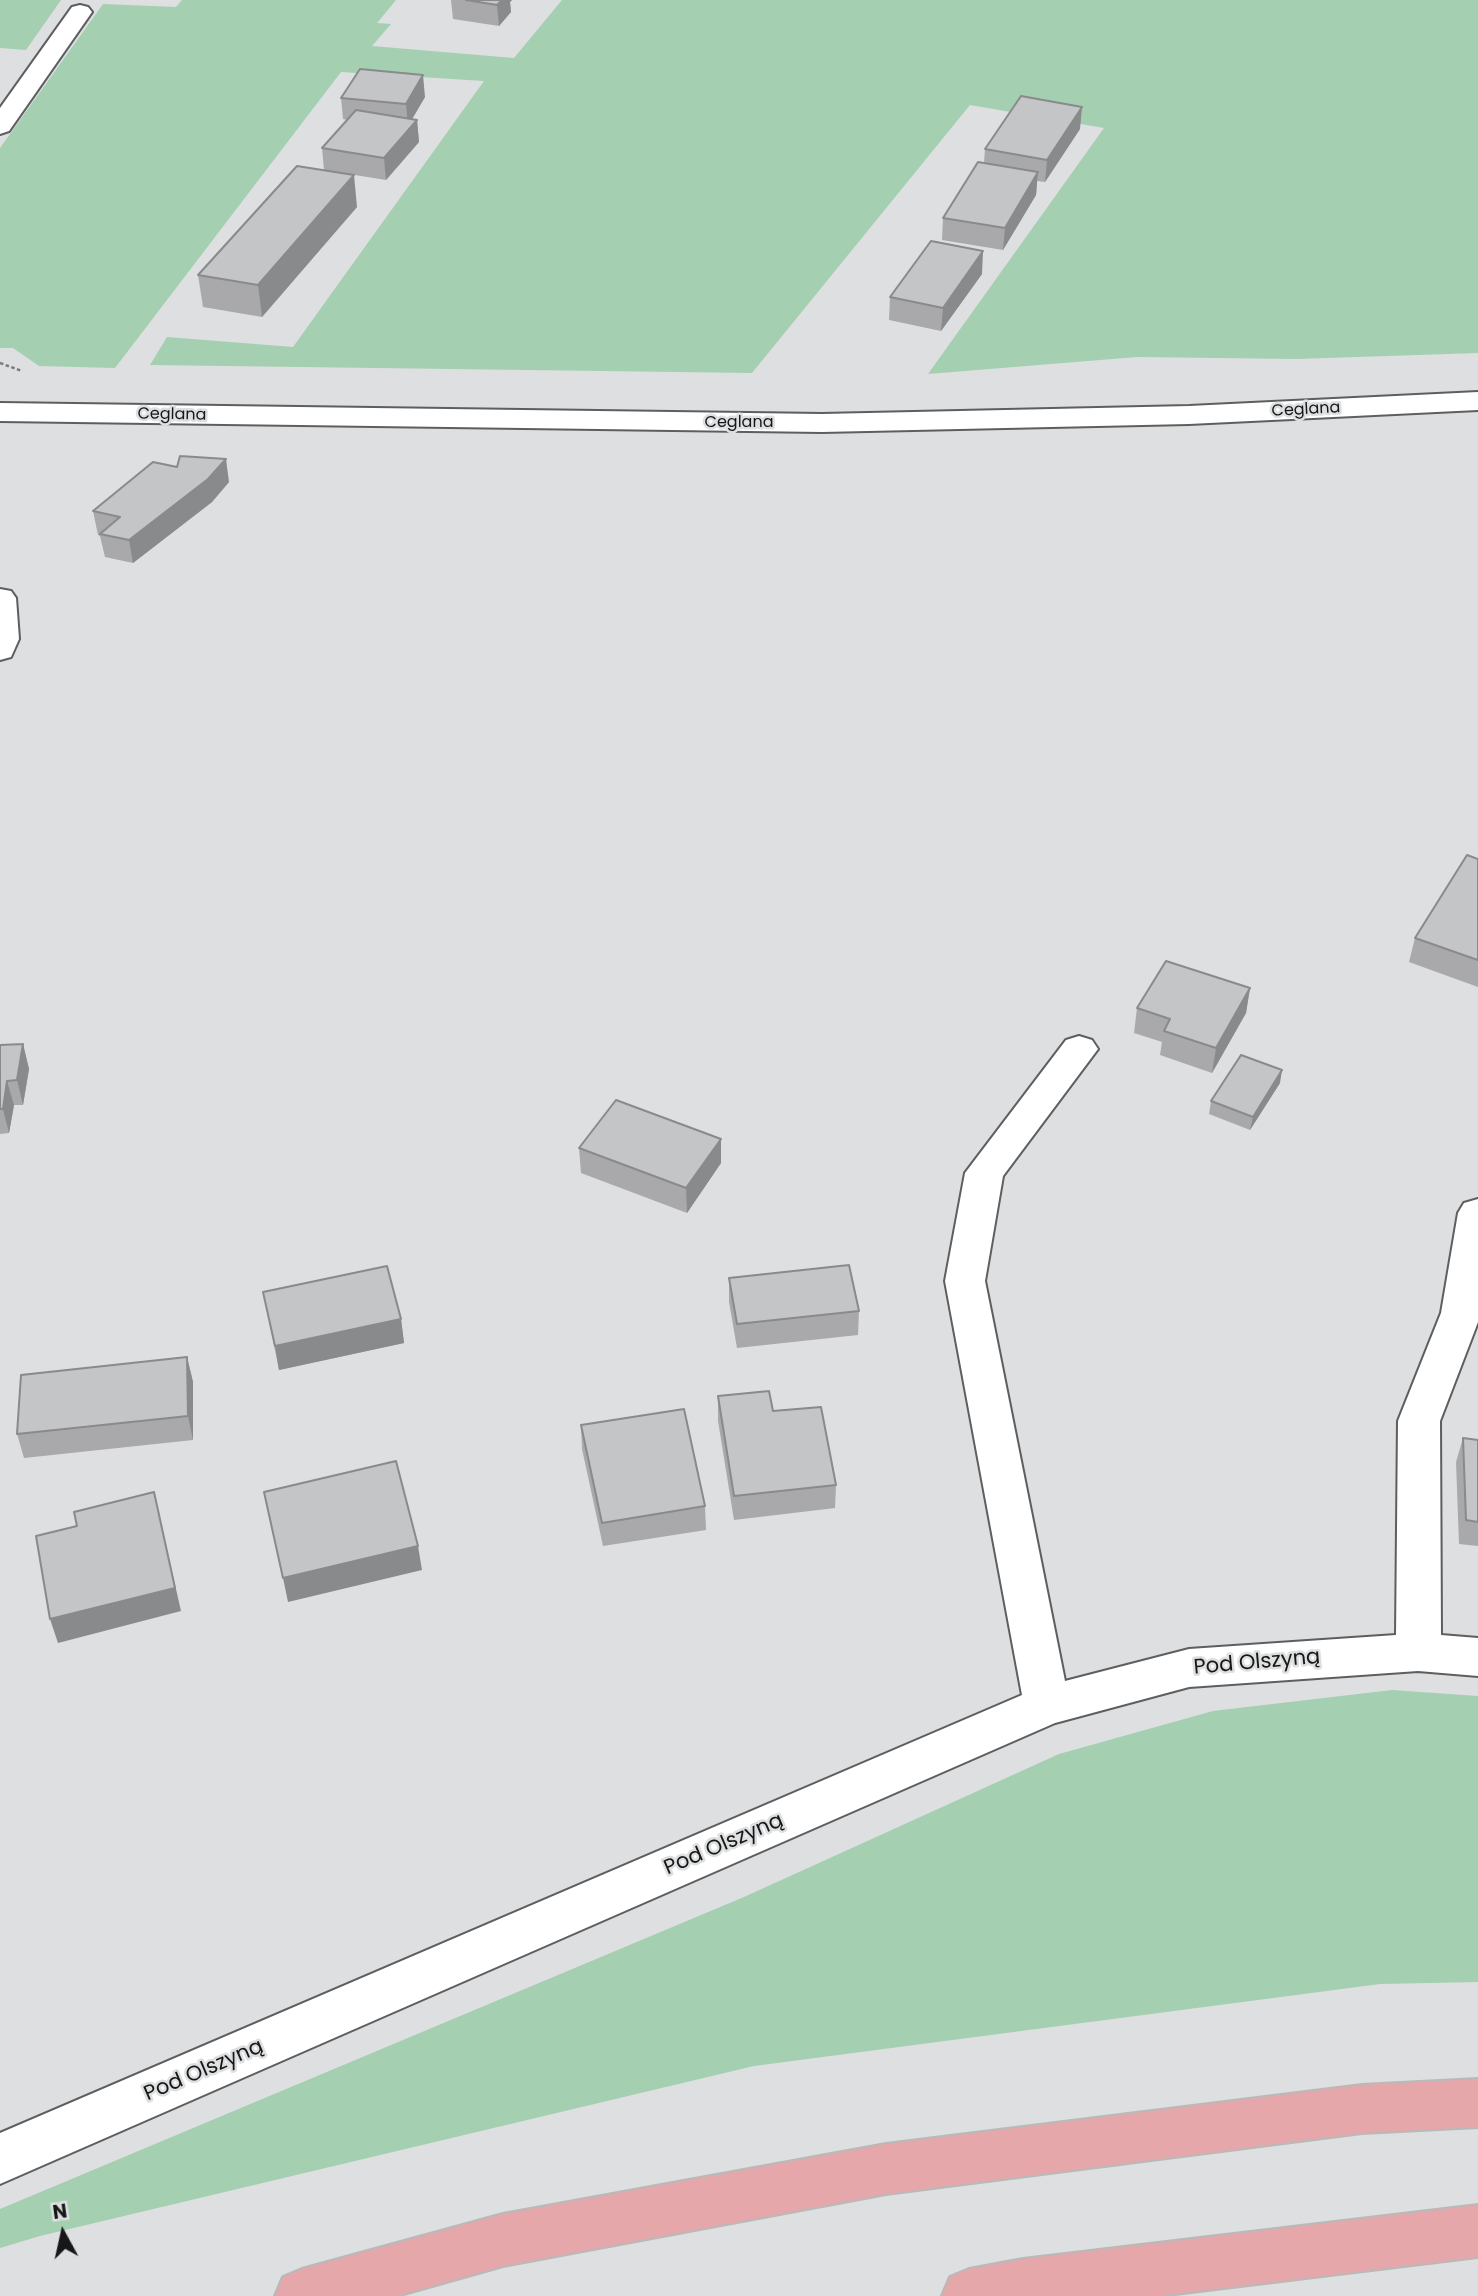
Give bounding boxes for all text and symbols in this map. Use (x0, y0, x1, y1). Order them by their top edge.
street label: Ceglana (1271, 399, 1341, 421)
street label: Ceglana (137, 405, 207, 425)
street label: Ceglana (705, 413, 773, 433)
street label: Pod Olszyną (1193, 1645, 1321, 1681)
street label: Pod Olszyną (661, 1809, 787, 1881)
street label: Pod Olszyną (141, 2035, 267, 2107)
text: N (51, 2197, 69, 2226)
north arrow (28, 2198, 98, 2268)

